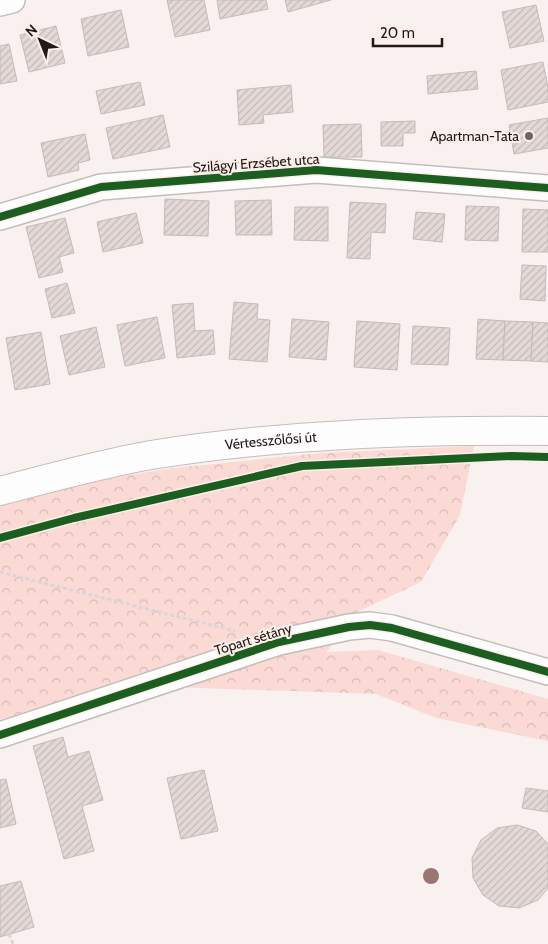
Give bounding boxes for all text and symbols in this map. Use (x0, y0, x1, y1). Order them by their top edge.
north arrow (15, 15, 65, 65)
scale bar (373, 15, 442, 47)
text: N (21, 21, 41, 40)
text: 20 m (380, 24, 415, 42)
place label: Apartman-Tata (430, 127, 519, 145)
marker: Apartman-Tata (523, 130, 535, 142)
street label: Szilágyi Erzsébet utca (192, 150, 320, 176)
street label: Vértesszőlősi út (224, 428, 318, 454)
street label: Tópart sétány (212, 619, 294, 659)

